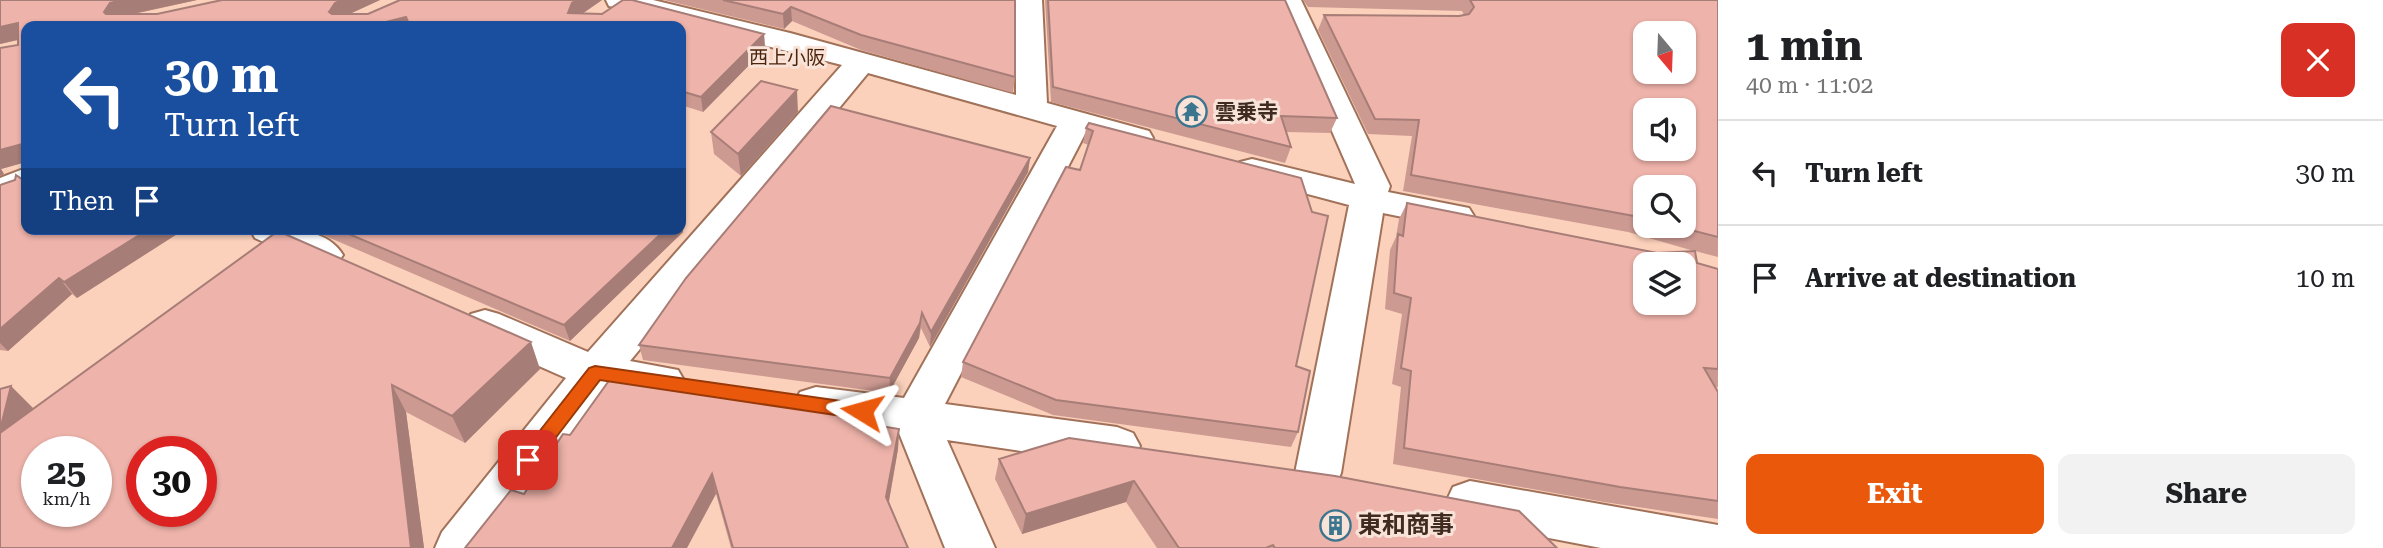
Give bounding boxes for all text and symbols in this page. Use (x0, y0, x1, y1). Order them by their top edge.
north arrow (1633, 21, 1696, 84)
map controls (1633, 21, 1696, 315)
text: 1 min (1746, 21, 1863, 70)
button: close (2281, 23, 2355, 97)
district label: 西上小阪 (749, 46, 825, 69)
text: 30 m (164, 47, 279, 104)
icon: left (49, 49, 140, 140)
text: 40 m · 11:02 (1746, 72, 1873, 99)
temple icon: 雲乗寺 (1175, 95, 1209, 129)
button: sound (1633, 98, 1696, 161)
place label: 雲乗寺 (1215, 100, 1278, 124)
text: Turn left (164, 106, 299, 144)
icon: left (1746, 154, 1784, 192)
text: Turn left (1805, 158, 1923, 188)
text: 30 m (2296, 158, 2355, 188)
button: search (1633, 175, 1696, 238)
icon: arrive (128, 182, 166, 220)
text: Then (49, 186, 114, 216)
button: layers (1633, 252, 1696, 315)
icon: arrive (1746, 259, 1784, 297)
text: Arrive at destination (1805, 263, 2076, 293)
text: 10 m (2296, 263, 2355, 293)
position arrow (825, 374, 899, 448)
pin (498, 430, 558, 490)
speed limit sign: 30 (126, 436, 217, 527)
icon: arrive (509, 441, 547, 479)
text: 25 (47, 452, 86, 493)
button: Exit (1746, 454, 2044, 534)
button: Share (2058, 454, 2355, 534)
text: km/h (42, 488, 91, 509)
building icon: 東和商事 (1318, 508, 1352, 542)
place label: 東和商事 (1358, 511, 1454, 539)

